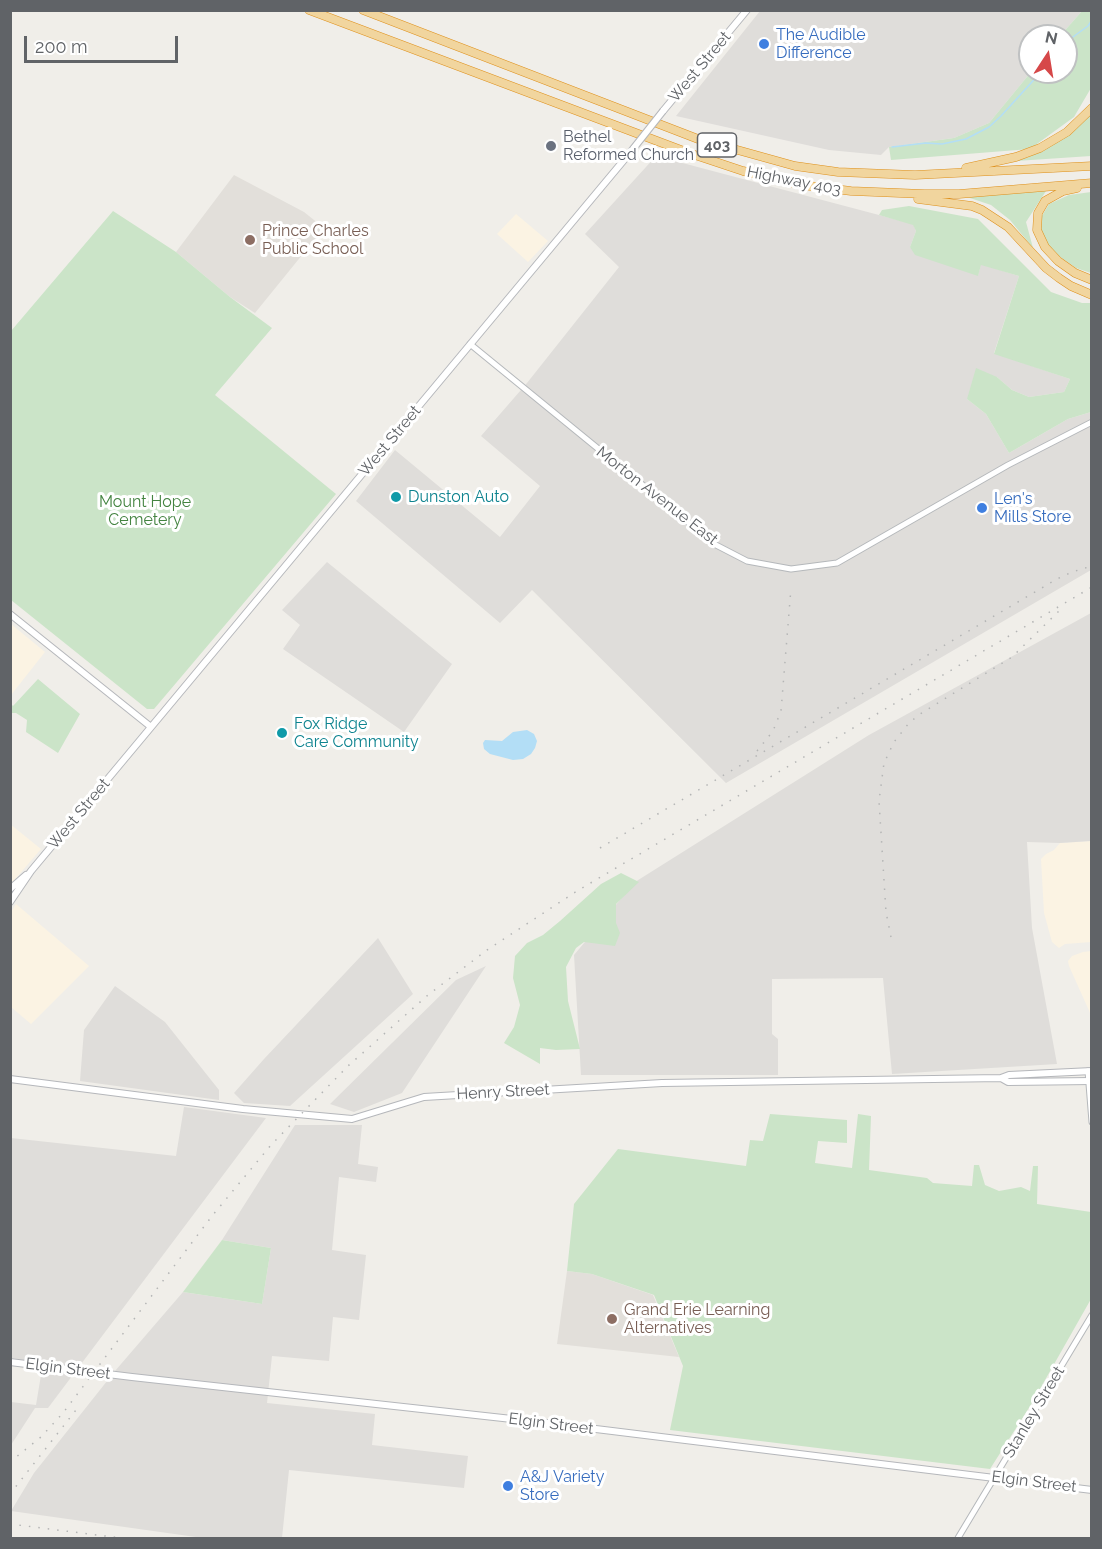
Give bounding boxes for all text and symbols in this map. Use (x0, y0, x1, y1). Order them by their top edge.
scale bar (27, 24, 182, 62)
north arrow (1018, 24, 1078, 84)
place label: The Audible Difference (776, 25, 866, 63)
text: N (1043, 27, 1059, 48)
street label: West Street (665, 28, 735, 106)
text: 200 m (35, 36, 88, 57)
marker: The Audible Difference (757, 37, 771, 51)
place label: Bethel Reformed Church (563, 127, 694, 165)
road number: 403 (698, 133, 736, 157)
marker: Bethel Reformed Church (544, 139, 558, 153)
street label: Highway 403 (745, 162, 843, 200)
place label: Prince Charles Public School (262, 221, 369, 259)
marker: Prince Charles Public School (243, 233, 257, 247)
street label: West Street (355, 402, 425, 480)
street label: Morton Avenue East (592, 443, 722, 549)
place label: Dunston Auto (408, 487, 509, 507)
place label: Len's Mills Store (994, 489, 1071, 527)
marker: Dunston Auto (389, 490, 403, 504)
park label: Mount Hope Cemetery (99, 492, 191, 530)
marker: Len's Mills Store (975, 501, 989, 515)
place label: Fox Ridge Care Community (294, 714, 419, 752)
marker: Fox Ridge Care Community (275, 726, 289, 740)
street label: West Street (44, 775, 114, 853)
street label: Henry Street (456, 1080, 550, 1104)
place label: Grand Erie Learning Alternatives (624, 1300, 770, 1338)
marker: Grand Erie Learning Alternatives (605, 1312, 619, 1326)
street label: Elgin Street (25, 1354, 111, 1384)
street label: Stanley Street (999, 1363, 1069, 1461)
street label: Elgin Street (508, 1409, 594, 1439)
place label: A&J Variety Store (520, 1467, 604, 1505)
street label: Elgin Street (991, 1467, 1077, 1497)
marker: A&J Variety Store (501, 1479, 515, 1493)

